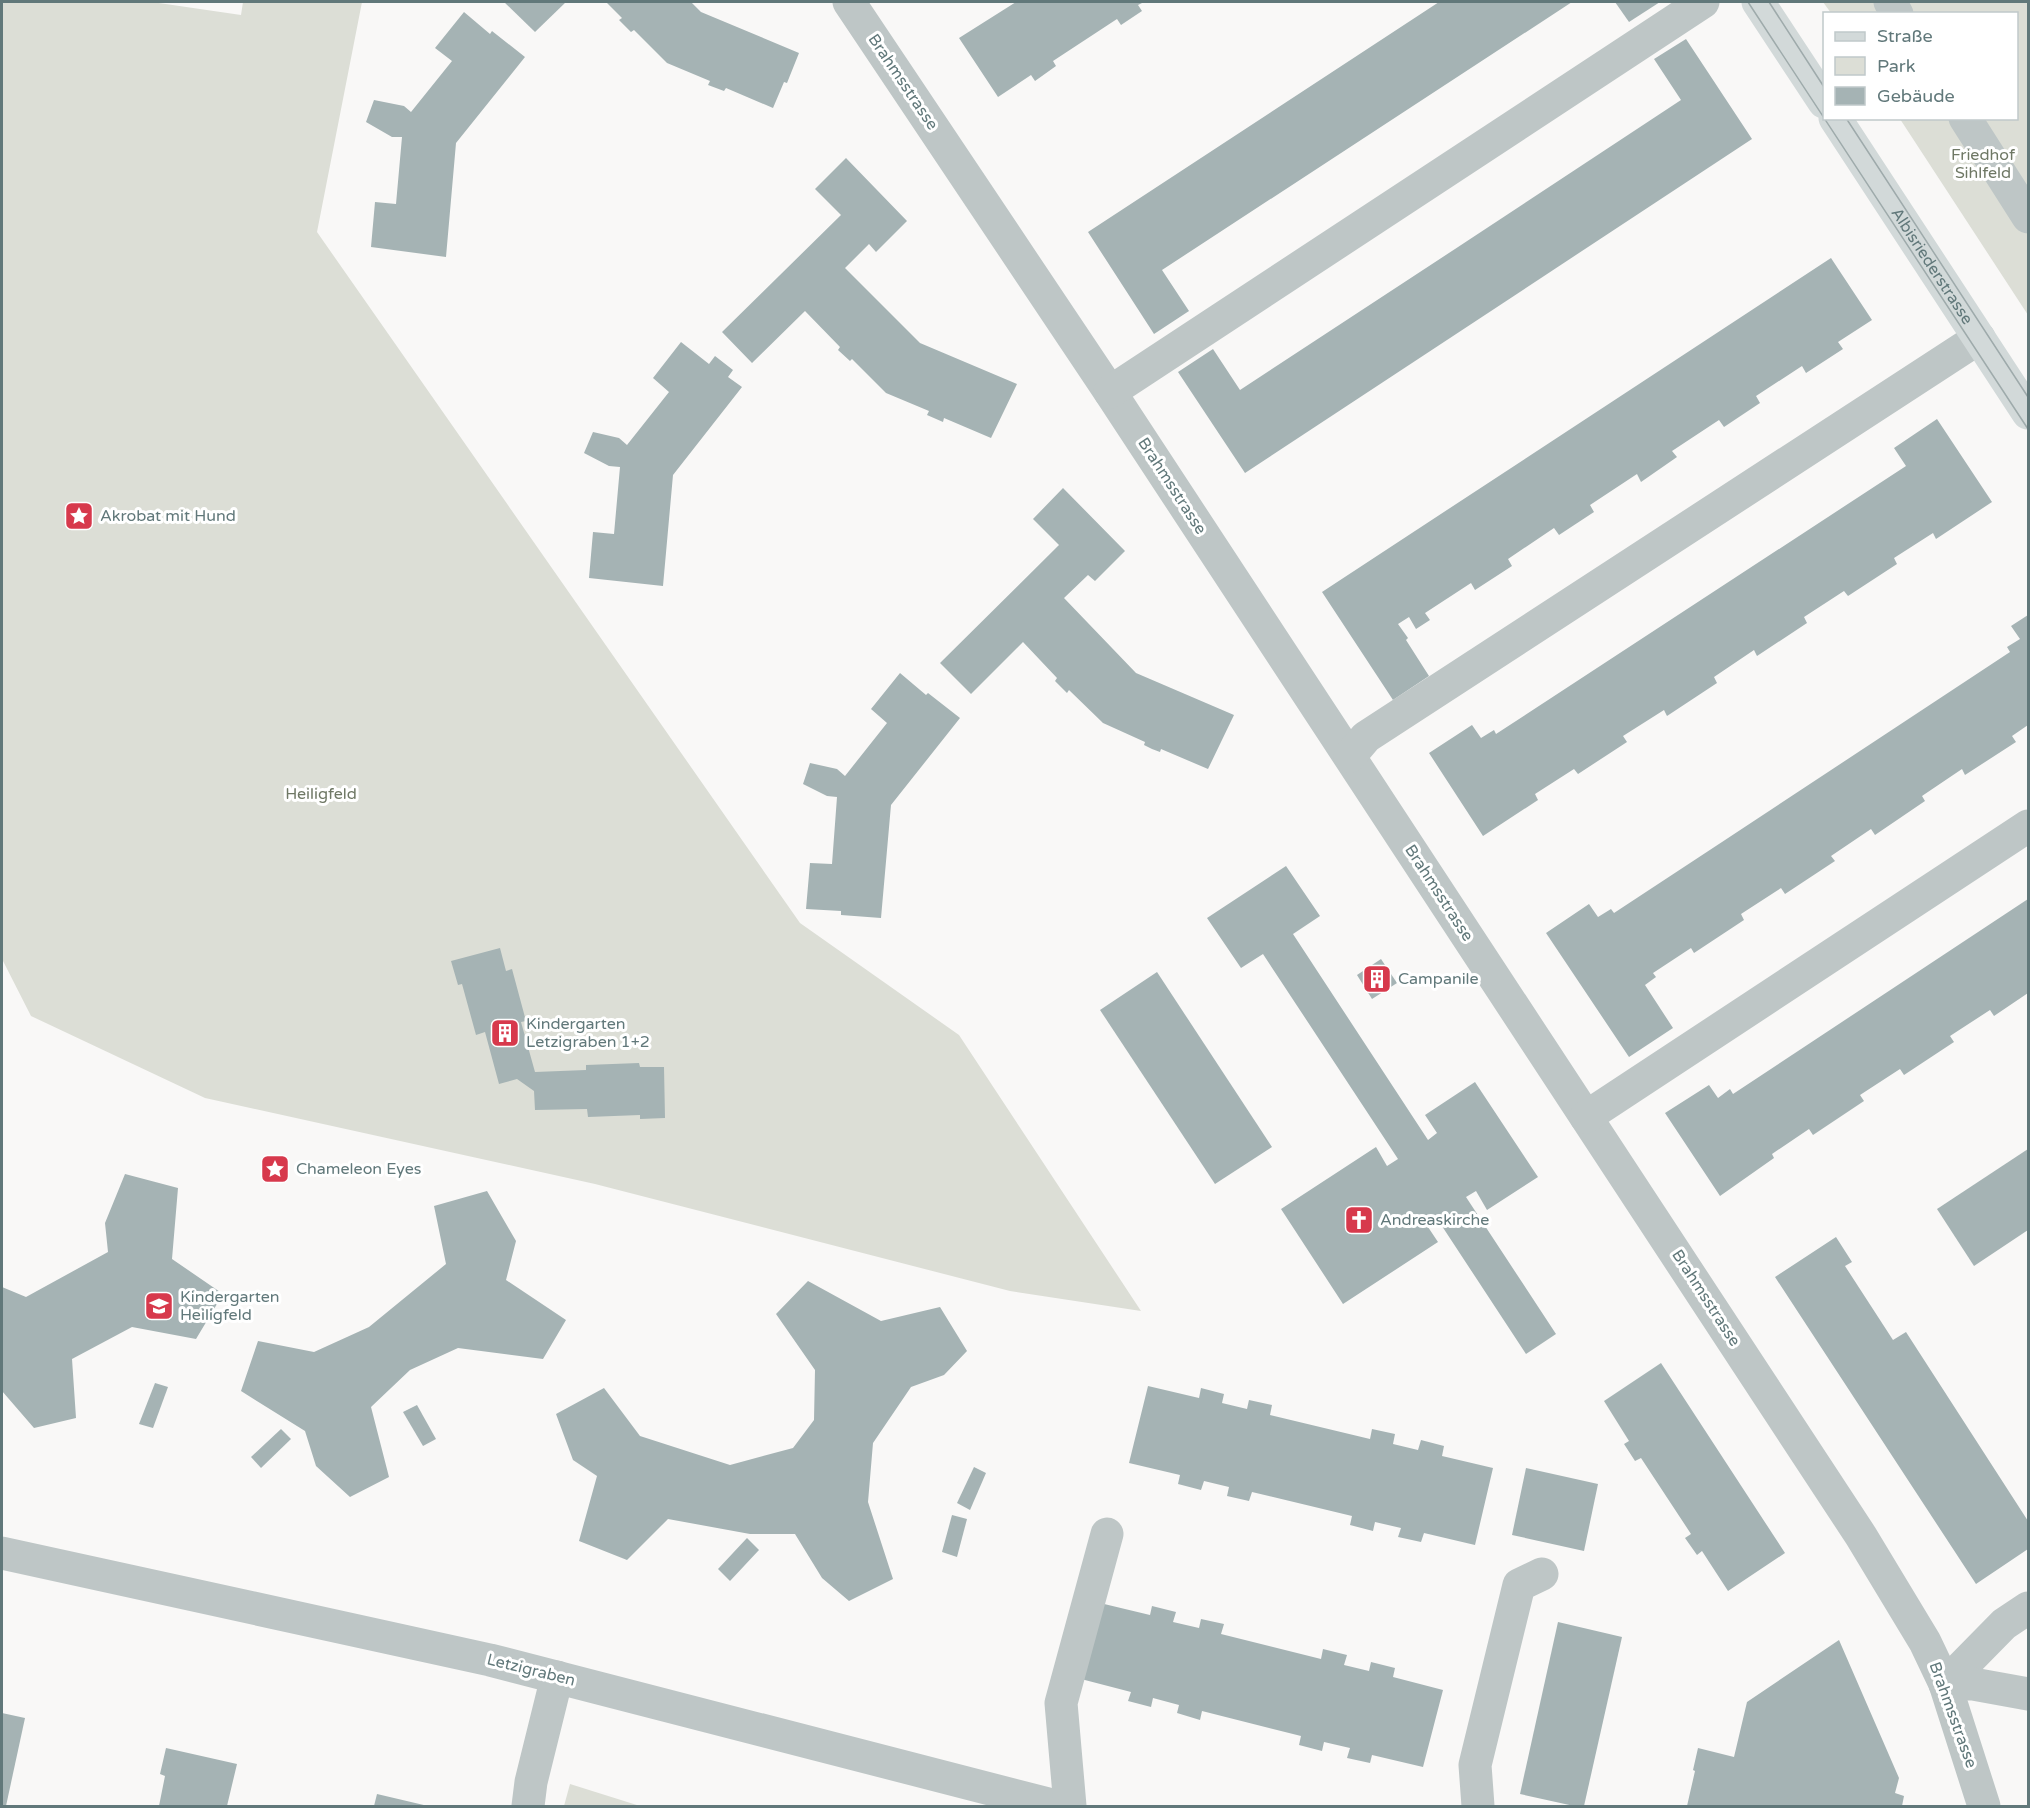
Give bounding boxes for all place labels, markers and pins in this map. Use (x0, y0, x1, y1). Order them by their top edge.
place icon: Akrobat mit Hund (63, 500, 95, 532)
place label: Akrobat mit Hund (100, 506, 236, 526)
building icon: Campanile (1361, 963, 1393, 995)
place label: Campanile (1398, 969, 1479, 989)
place label: Kindergarten Letzigraben 1+2 (526, 1014, 650, 1052)
building icon: Kindergarten Letzigraben 1+2 (489, 1017, 521, 1049)
place icon: Chameleon Eyes (259, 1153, 291, 1185)
place label: Chameleon Eyes (296, 1159, 421, 1179)
church icon: Andreaskirche (1343, 1204, 1375, 1236)
place label: Andreaskirche (1380, 1210, 1489, 1230)
place label: Kindergarten Heiligfeld (180, 1287, 280, 1325)
school or university icon: Kindergarten Heiligfeld (143, 1290, 175, 1322)

